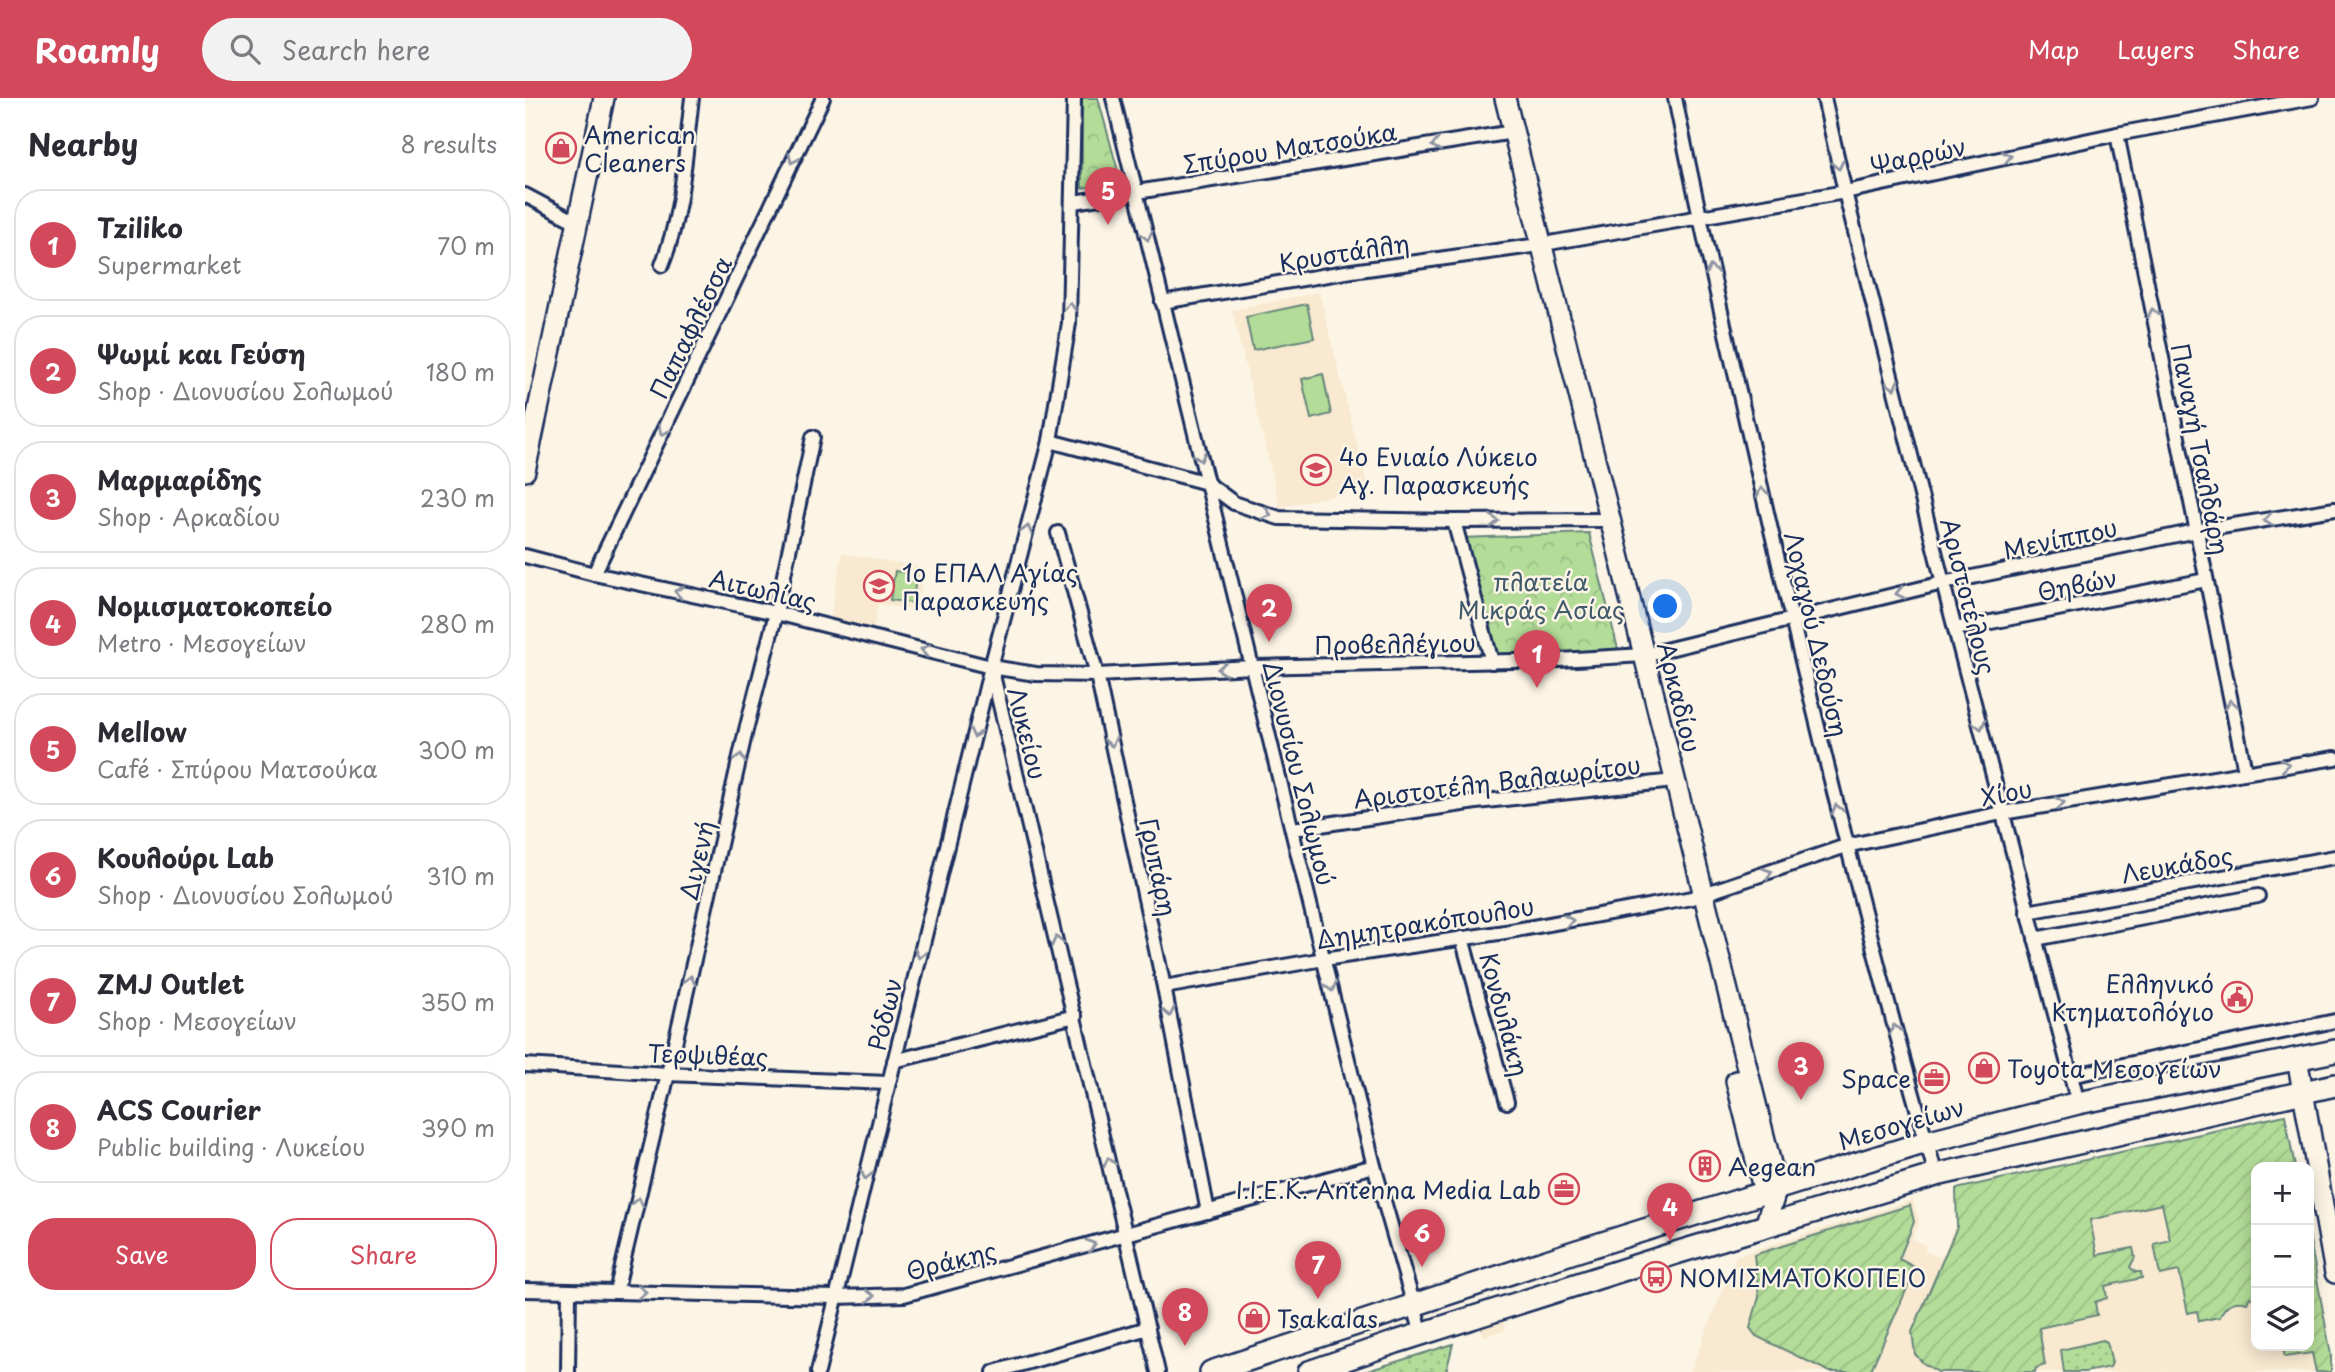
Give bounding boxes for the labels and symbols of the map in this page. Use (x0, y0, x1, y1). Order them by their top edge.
street label: Σπύρου Ματσούκα (1181, 112, 1400, 182)
place label: American Cleaners (584, 116, 696, 180)
street label: Ψαρρών (1867, 127, 1969, 183)
shop icon: American Cleaners (544, 131, 578, 165)
one-way arrow (1430, 137, 1442, 152)
one-way arrow (2001, 151, 2013, 166)
one-way arrow (787, 152, 801, 164)
one-way arrow (1830, 159, 1845, 171)
pin: 5 (1085, 167, 1131, 225)
street label: Κρυστάλλη (1276, 224, 1412, 280)
one-way arrow (1139, 229, 1153, 241)
street label: Παπαφλέσσα (640, 250, 740, 404)
one-way arrow (1705, 264, 1719, 276)
one-way arrow (1062, 301, 1078, 312)
one-way arrow (2146, 307, 2161, 319)
street label: Παναγή Τσαλδάρη (2163, 340, 2239, 558)
one-way arrow (1885, 379, 1899, 391)
one-way arrow (657, 424, 671, 436)
place label: 4ο Ενιαίο Λύκειο Αγ. Παρασκευής (1339, 438, 1538, 502)
one-way arrow (1192, 451, 1206, 463)
school or university icon: 4ο Ενιαίο Λύκειο Αγ. Παρασκευής (1299, 453, 1333, 487)
one-way arrow (1756, 486, 1770, 498)
one-way arrow (1260, 506, 1273, 520)
street label: Μενίππου (2000, 508, 2120, 568)
one-way arrow (2262, 512, 2274, 527)
one-way arrow (1489, 513, 1500, 529)
street label: Αριστοτέλους (1932, 514, 2006, 678)
one-way arrow (1018, 524, 1033, 536)
street label: Λοχαγού Δεδούση (1776, 528, 1858, 740)
place label: 1ο ΕΠΑΛ Αγίας Παρασκευής (902, 554, 1078, 618)
street label: Αιτωλίας (706, 559, 820, 619)
street label: Θηβών (2034, 559, 2120, 609)
park label: πλατεία Μικράς Ασίας (1458, 563, 1624, 627)
school or university icon: 1ο ΕΠΑΛ Αγίας Παρασκευής (862, 569, 896, 603)
pin: 2 (1246, 584, 1292, 642)
one-way arrow (1895, 585, 1907, 599)
one-way arrow (674, 586, 686, 600)
your location (1648, 589, 1682, 623)
street label: Προβελλέγιου (1314, 624, 1476, 662)
pin: 1 (1514, 630, 1560, 688)
street label: Αρκαδίου (1649, 638, 1711, 756)
one-way arrow (919, 644, 931, 658)
street label: Διονυσίου Σολωμού (1255, 657, 1345, 889)
one-way arrow (1216, 661, 1227, 676)
street label: Λυκείου (999, 683, 1057, 783)
one-way arrow (2225, 698, 2240, 710)
one-way arrow (1972, 718, 1986, 730)
one-way arrow (968, 727, 983, 739)
one-way arrow (1103, 736, 1118, 748)
street label: Αριστοτέλη Βαλαωρίτου (1351, 746, 1643, 816)
one-way arrow (731, 752, 746, 764)
one-way arrow (2279, 758, 2291, 773)
street label: Χίου (1977, 769, 2035, 815)
one-way arrow (2055, 796, 2066, 811)
one-way arrow (1831, 803, 1845, 815)
street label: Γρυπάρη (1131, 815, 1187, 919)
street label: Διγενή (669, 817, 723, 903)
street label: Λευκάδος (2119, 837, 2235, 891)
one-way arrow (1762, 867, 1774, 881)
street label: Δημητρακόπουλου (1314, 887, 1536, 957)
one-way arrow (1563, 914, 1575, 929)
one-way arrow (1051, 935, 1065, 947)
one-way arrow (914, 948, 928, 960)
street label: Κονδυλάκη (1471, 948, 1539, 1080)
place label: Ελληνικό Κτηματολόγιο (2051, 965, 2214, 1029)
one-way arrow (682, 974, 696, 986)
street label: Ρόδων (858, 974, 910, 1054)
public building icon: Ελληνικό Κτηματολόγιο (2220, 980, 2254, 1014)
one-way arrow (1323, 981, 1337, 993)
one-way arrow (1160, 1006, 1175, 1018)
one-way arrow (1889, 1023, 1904, 1035)
street label: Τερψιθέας (647, 1034, 769, 1074)
pin: 3 (1778, 1042, 1824, 1100)
place label: Toyota Μεσογείων (2007, 1050, 2222, 1086)
shop icon: Toyota Μεσογείων (1967, 1051, 2001, 1085)
place label: Space (1841, 1060, 1911, 1096)
office icon: Space (1917, 1061, 1951, 1095)
street label: Μεσογείων (1834, 1088, 1968, 1158)
place label: Aegean (1728, 1148, 1816, 1184)
building icon: Aegean (1688, 1149, 1722, 1183)
one-way arrow (1103, 1156, 1118, 1168)
one-way arrow (860, 1169, 874, 1181)
place label: Ι.Ι.Ε.Κ. Antenna Media Lab (1236, 1171, 1541, 1207)
office icon: Ι.Ι.Ε.Κ. Antenna Media Lab (1547, 1172, 1581, 1206)
pin: 4 (1647, 1183, 1693, 1241)
one-way arrow (629, 1196, 644, 1208)
pin: 6 (1399, 1209, 1445, 1267)
street label: Θράκης (902, 1231, 1000, 1289)
one-way arrow (1084, 1239, 1096, 1253)
pin: 7 (1295, 1241, 1341, 1299)
place label: ΝΟΜΙΣΜΑΤΟΚΟΠΕΙΟ (1679, 1259, 1926, 1295)
bus stop icon: ΝΟΜΙΣΜΑΤΟΚΟΠΕΙΟ (1639, 1260, 1673, 1294)
one-way arrow (637, 1285, 648, 1300)
pin: 8 (1162, 1288, 1208, 1346)
one-way arrow (864, 1289, 875, 1304)
place label: Tsakalas (1277, 1300, 1378, 1336)
shop icon: Tsakalas (1237, 1301, 1271, 1335)

